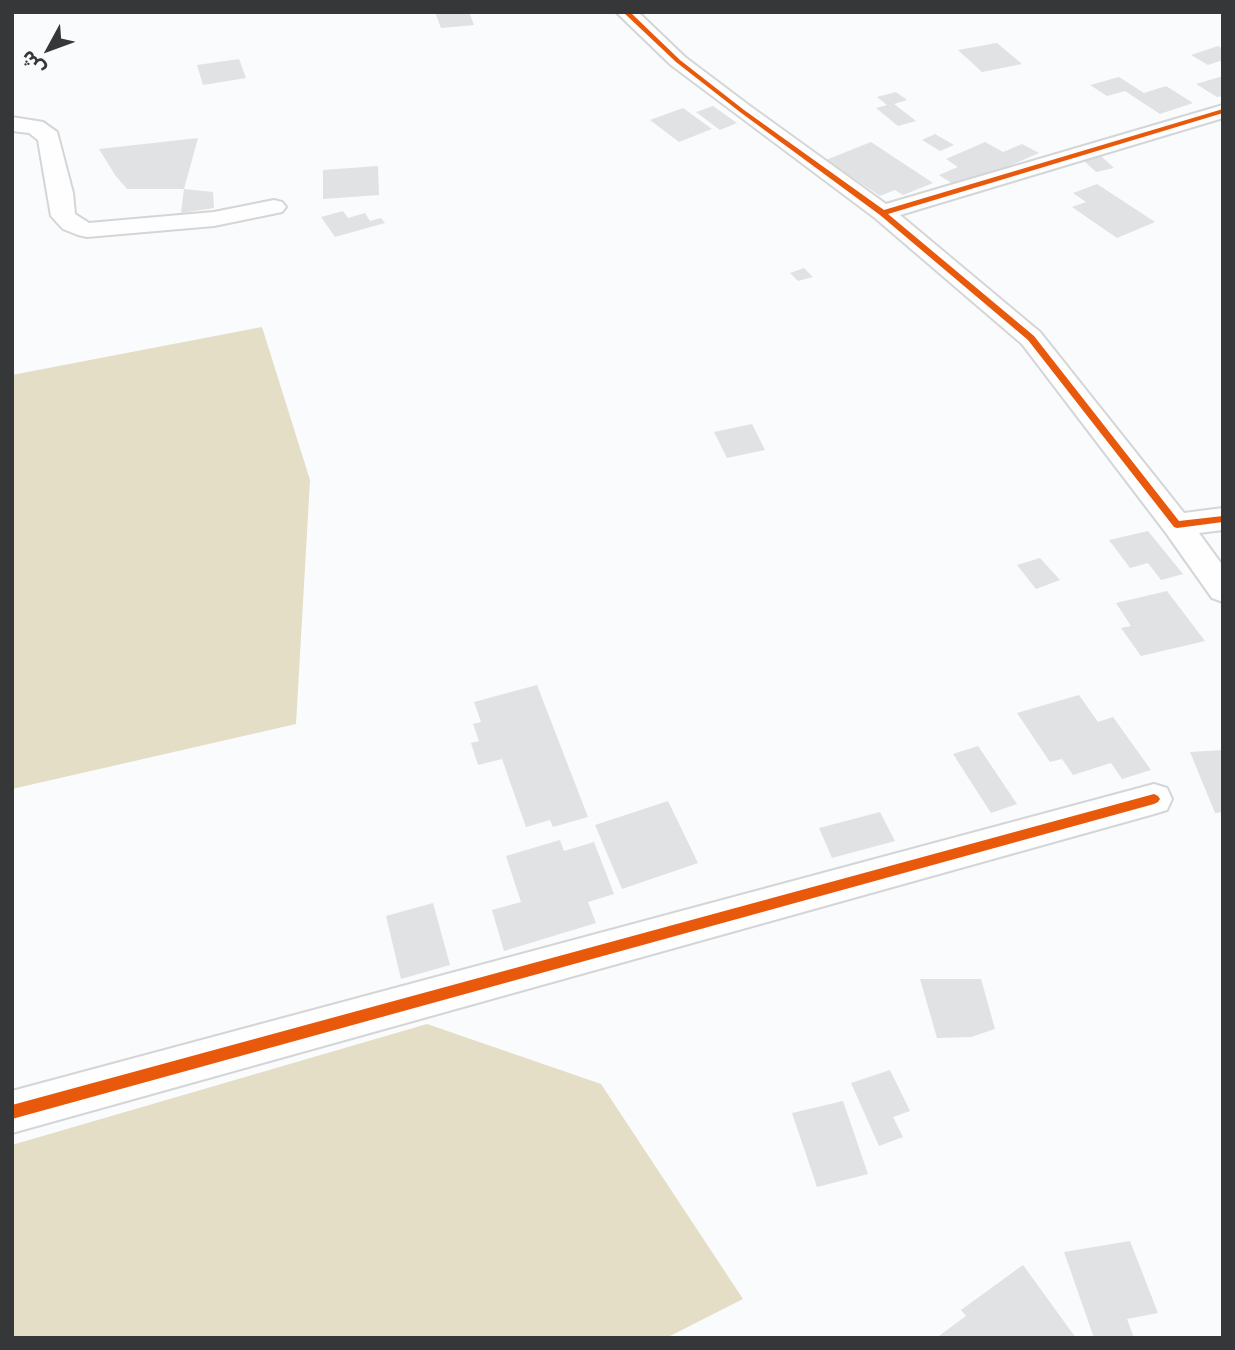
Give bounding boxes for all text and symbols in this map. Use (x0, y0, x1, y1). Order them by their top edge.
north arrow (14, 14, 84, 84)
text: ش (16, 46, 50, 80)

